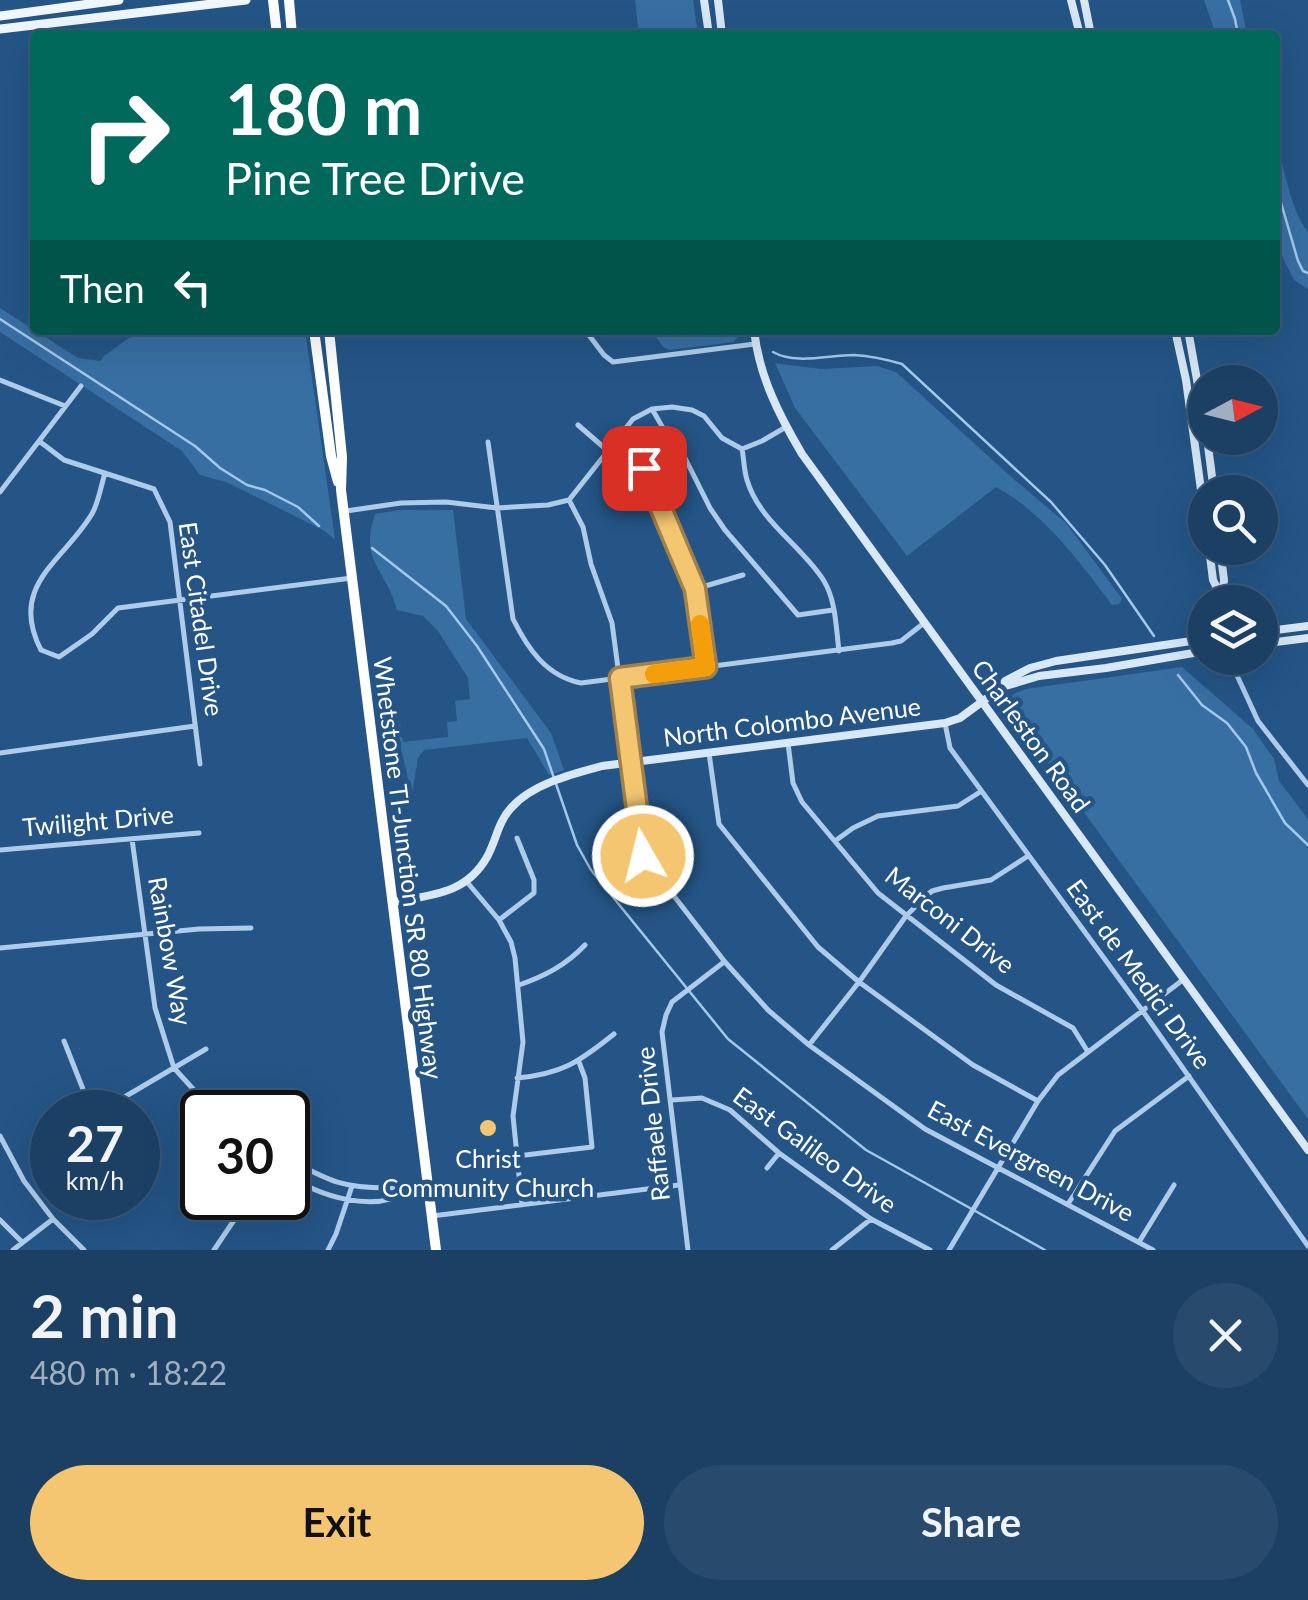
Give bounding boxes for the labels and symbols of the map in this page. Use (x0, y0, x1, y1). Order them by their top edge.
north arrow (1188, 365, 1278, 455)
pin (602, 426, 687, 511)
street label: East Citadel Drive (173, 520, 230, 718)
street label: Charleston Road (966, 653, 1097, 817)
street label: Whetstone TI-Junction SR 80 Highway (368, 655, 450, 1081)
street label: North Colombo Avenue (661, 690, 922, 752)
street label: Twilight Drive (21, 798, 175, 842)
position arrow (591, 804, 695, 908)
street label: Marconi Drive (880, 859, 1021, 979)
street label: East de Medici Drive (1061, 873, 1219, 1074)
street label: Rainbow Way (143, 874, 199, 1028)
street label: Raffaele Drive (629, 1045, 675, 1203)
street label: East Galileo Drive (728, 1080, 903, 1219)
speed limit sign: 30 (180, 1090, 310, 1220)
street label: East Evergreen Drive (923, 1093, 1140, 1227)
marker: Christ Community Church (477, 1117, 499, 1139)
place label: Christ Community Church (382, 1143, 594, 1202)

